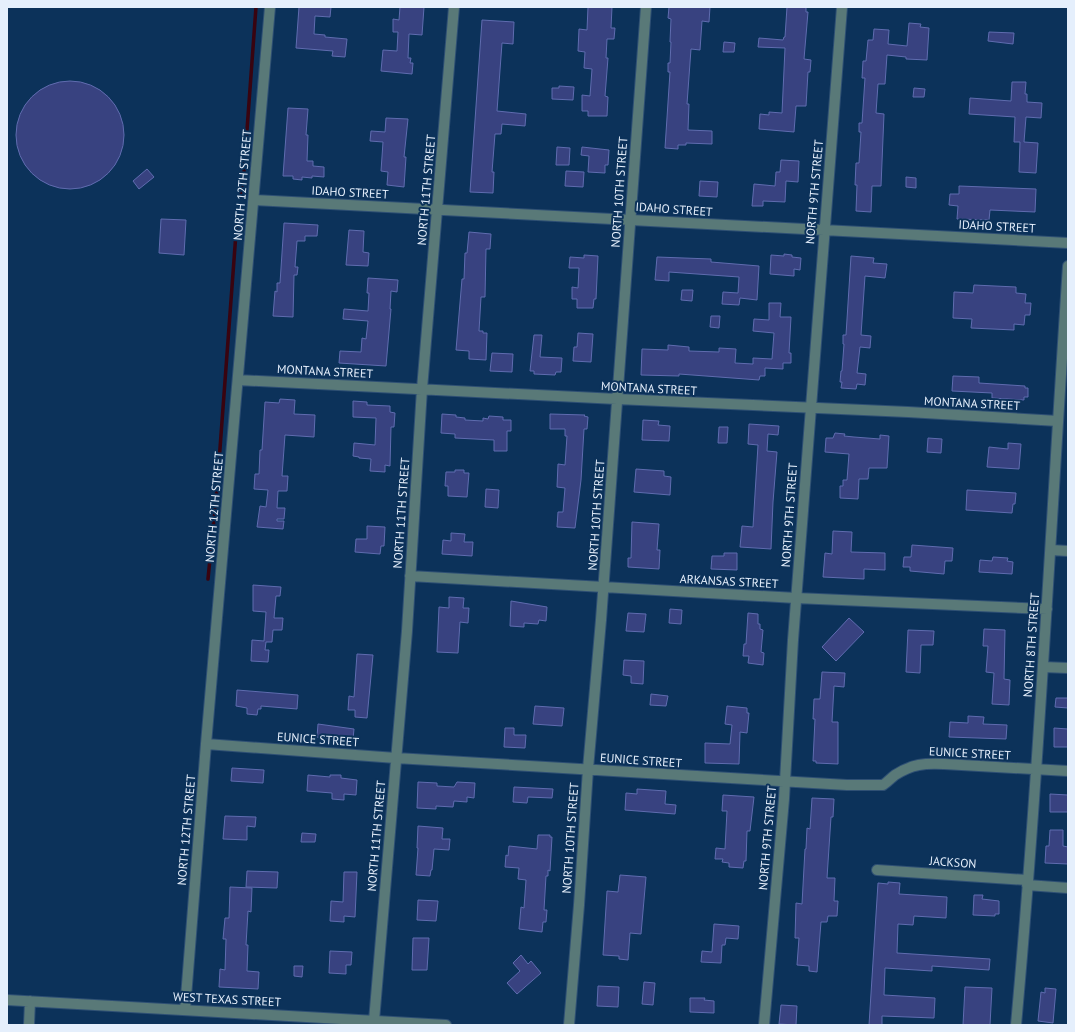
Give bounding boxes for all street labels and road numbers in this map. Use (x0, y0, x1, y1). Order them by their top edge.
street label: NORTH 12TH STREET (230, 129, 254, 241)
street label: NORTH 11TH STREET (414, 134, 438, 246)
street label: NORTH 10TH STREET (608, 136, 630, 248)
street label: NORTH 9TH STREET (802, 139, 826, 245)
street label: IDAHO STREET (311, 182, 389, 202)
street label: IDAHO STREET (635, 199, 713, 219)
street label: IDAHO STREET (958, 216, 1036, 236)
street label: MONTANA STREET (277, 361, 374, 381)
street label: MONTANA STREET (601, 378, 698, 398)
street label: MONTANA STREET (924, 393, 1021, 413)
street label: NORTH 12TH STREET (202, 451, 226, 563)
street label: NORTH 11TH STREET (390, 457, 412, 569)
street label: NORTH 10TH STREET (585, 459, 607, 571)
street label: NORTH 9TH STREET (778, 462, 800, 568)
street label: ARKANSAS STREET (679, 571, 779, 591)
street label: NORTH 8TH STREET (1020, 592, 1042, 698)
street label: EUNICE STREET (277, 729, 360, 749)
street label: EUNICE STREET (929, 743, 1012, 763)
street label: EUNICE STREET (600, 750, 683, 770)
street label: NORTH 12TH STREET (174, 774, 198, 886)
street label: NORTH 11TH STREET (364, 780, 388, 892)
street label: NORTH 10TH STREET (559, 782, 581, 894)
street label: NORTH 9TH STREET (755, 785, 779, 891)
street label: JACKSON (928, 853, 977, 871)
street label: WEST TEXAS STREET (173, 989, 282, 1009)

